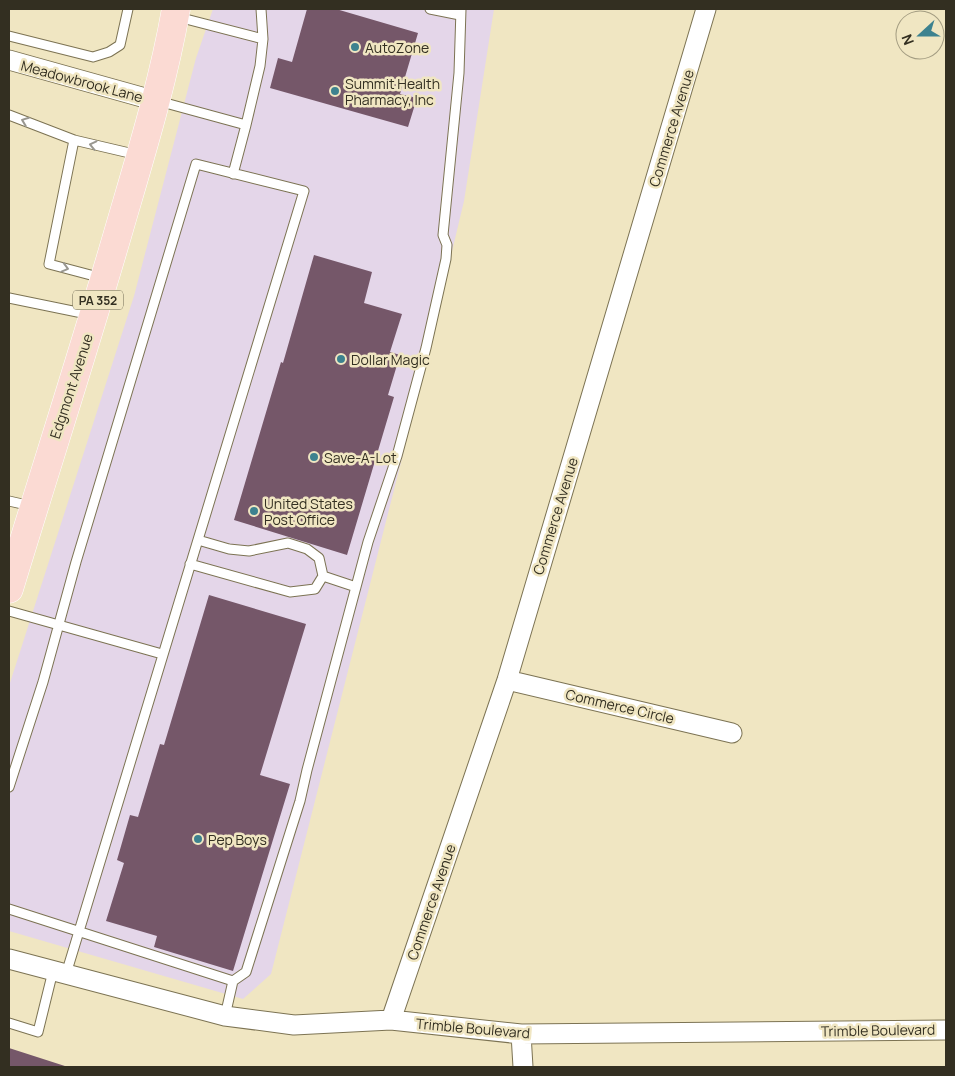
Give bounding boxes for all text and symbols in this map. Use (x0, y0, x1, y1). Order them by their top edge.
north arrow (895, 10, 945, 60)
text: N (897, 32, 918, 48)
place label: AutoZone (365, 38, 429, 57)
marker: AutoZone (349, 41, 361, 53)
street label: Meadowbrook Lane (19, 56, 145, 106)
street label: Commerce Avenue (644, 67, 698, 189)
place label: Summit Health Pharmacy, Inc (345, 74, 440, 109)
marker: Summit Health Pharmacy, Inc (329, 85, 341, 97)
one-way arrow (21, 117, 30, 128)
one-way arrow (89, 140, 98, 150)
one-way arrow (60, 262, 69, 273)
road number: PA 352 (73, 290, 123, 310)
street label: Edgmont Avenue (45, 331, 97, 441)
place label: Dollar Magic (351, 350, 430, 369)
marker: Dollar Magic (335, 353, 347, 365)
place label: Save-A-Lot (324, 448, 397, 467)
marker: Save-A-Lot (308, 451, 320, 463)
street label: Commerce Avenue (528, 455, 582, 577)
place label: United States Post Office (264, 494, 353, 529)
marker: United States Post Office (248, 505, 260, 517)
street label: Commerce Circle (564, 684, 676, 728)
place label: Pep Boys (208, 830, 267, 849)
marker: Pep Boys (192, 833, 204, 845)
street label: Commerce Avenue (402, 841, 460, 963)
street label: Trimble Boulevard (415, 1014, 531, 1042)
street label: Trimble Boulevard (821, 1020, 935, 1040)

